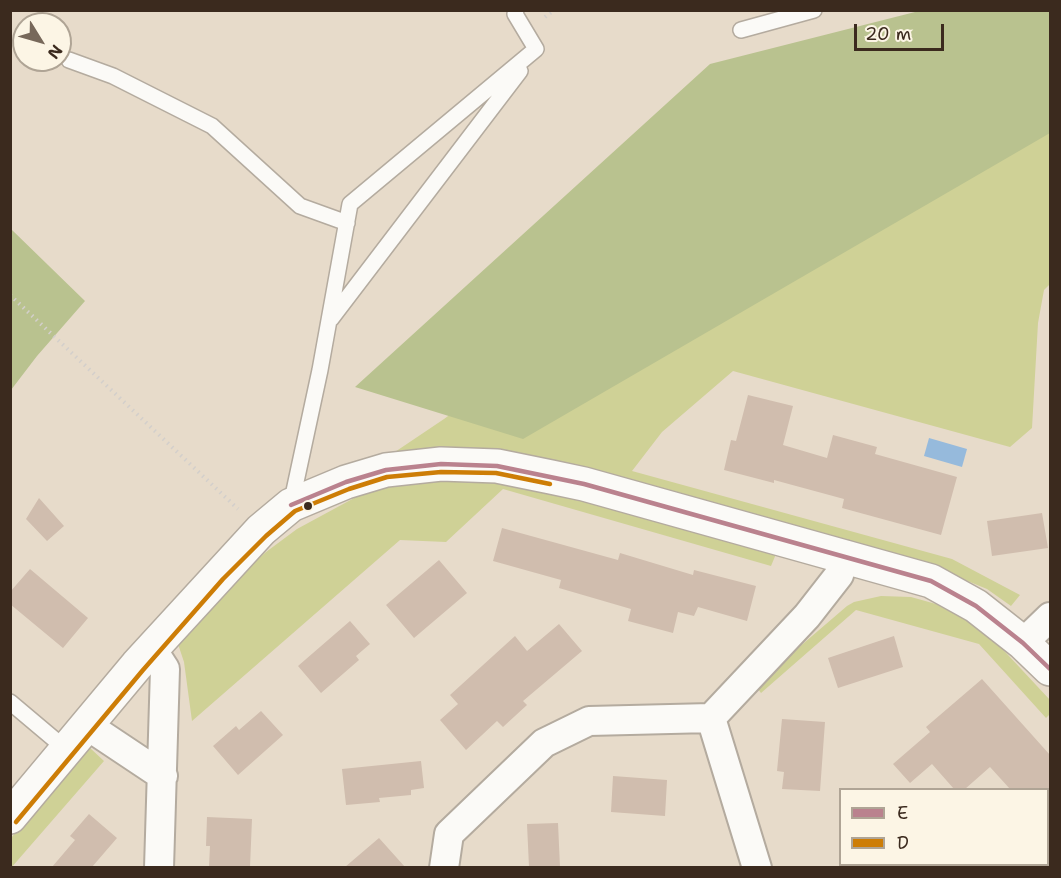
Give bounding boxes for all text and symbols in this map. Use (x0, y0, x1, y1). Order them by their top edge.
north arrow (12, 12, 72, 72)
scale bar (857, 12, 947, 50)
text: 20 m (865, 22, 911, 46)
text: N (43, 41, 67, 63)
unlabelled marker (302, 500, 314, 512)
legend (839, 788, 1049, 866)
text: E (897, 801, 908, 825)
text: D (897, 831, 909, 855)

